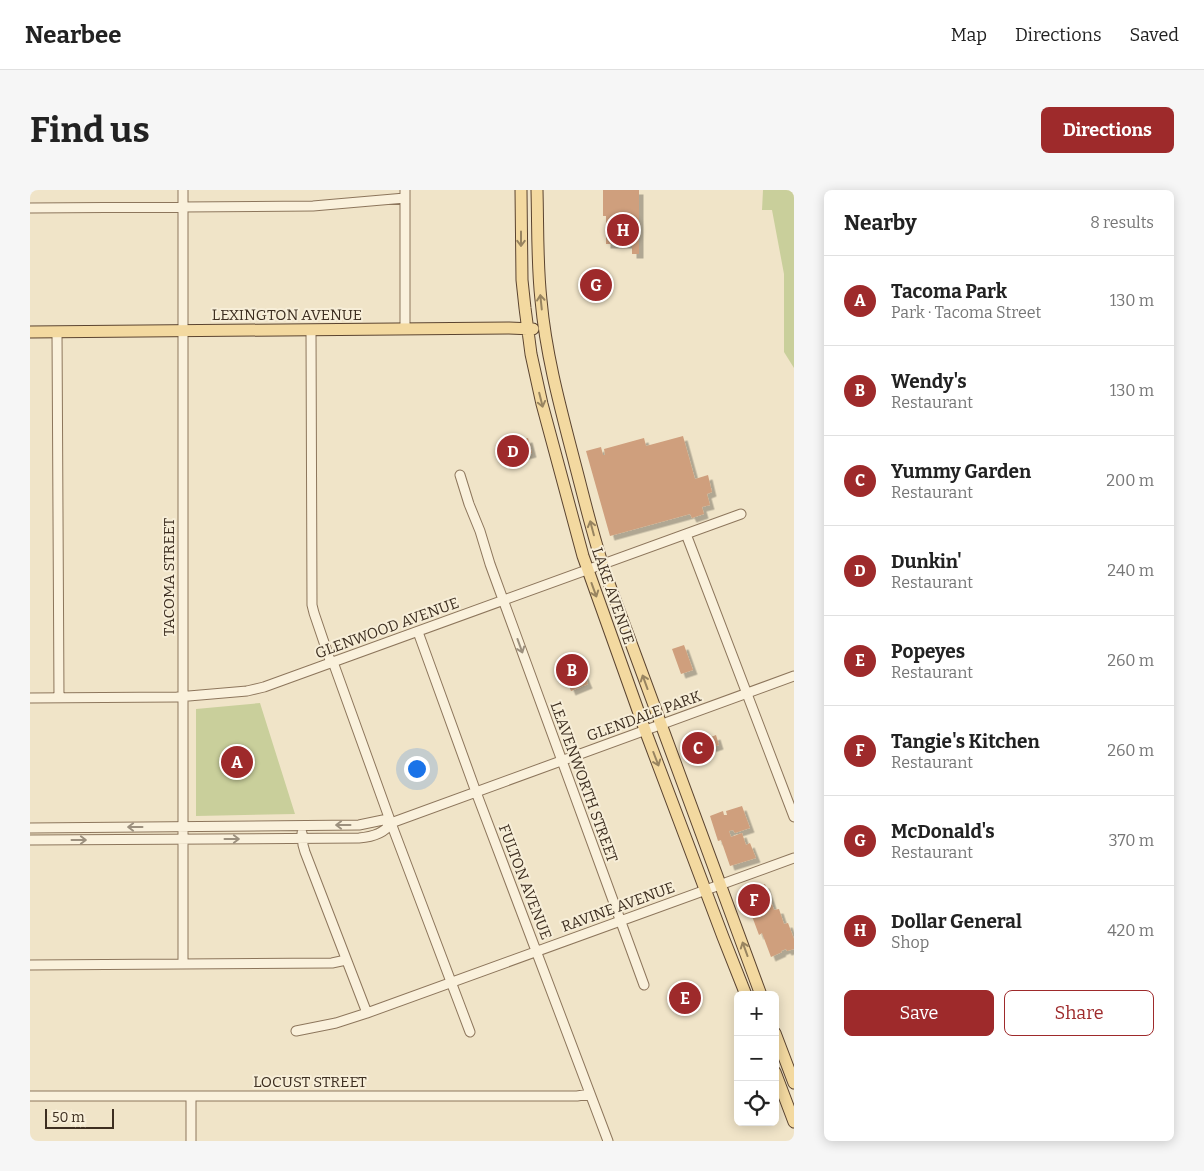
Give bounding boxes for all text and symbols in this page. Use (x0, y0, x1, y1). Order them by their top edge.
text: Nearbee (25, 21, 121, 49)
text: Map (951, 24, 987, 46)
text: Directions (1015, 24, 1102, 46)
text: Saved (1130, 24, 1179, 46)
button: Directions (1041, 107, 1174, 153)
text: Find us (30, 109, 150, 151)
text: Nearby (844, 210, 917, 236)
pin: H (607, 211, 639, 249)
text: 8 results (1090, 213, 1154, 232)
one-way arrow (516, 230, 526, 246)
pin: G (580, 266, 612, 304)
text: Tacoma Park (891, 280, 1007, 303)
text: A (854, 291, 866, 310)
text: 130 m (1110, 291, 1154, 310)
one-way arrow (536, 294, 546, 310)
text: Park · Tacoma Street (891, 303, 1041, 322)
street label: LEXINGTON AVENUE (212, 306, 362, 324)
text: Wendy's (891, 370, 967, 393)
text: B (855, 381, 865, 400)
text: 130 m (1110, 381, 1154, 400)
one-way arrow (537, 391, 546, 407)
text: Restaurant (891, 393, 973, 412)
pin: D (497, 432, 529, 470)
text: Yummy Garden (891, 460, 1031, 483)
text: C (855, 471, 865, 490)
text: 200 m (1106, 471, 1154, 490)
text: Restaurant (891, 483, 973, 502)
street label: TACOMA STREET (160, 518, 178, 636)
one-way arrow (587, 521, 596, 537)
street label: LAKE AVENUE (588, 545, 638, 647)
text: Dunkin' (891, 550, 962, 573)
text: D (854, 561, 866, 580)
text: 240 m (1107, 561, 1154, 580)
text: Restaurant (891, 573, 973, 592)
one-way arrow (590, 581, 599, 597)
street label: GLENWOOD AVENUE (313, 594, 461, 662)
one-way arrow (516, 638, 525, 653)
text: Popeyes (891, 640, 965, 663)
pin: B (556, 651, 588, 689)
text: E (855, 651, 865, 670)
text: 260 m (1107, 651, 1154, 670)
text: Restaurant (891, 663, 973, 682)
one-way arrow (640, 675, 649, 690)
street label: GLENDALE PARK (584, 687, 704, 745)
street label: LEAVENWORTH STREET (546, 699, 622, 865)
pin: C (682, 729, 714, 767)
text: Tangie's Kitchen (891, 730, 1040, 753)
text: F (856, 741, 865, 760)
text: 260 m (1107, 741, 1154, 760)
pin: A (221, 743, 253, 781)
one-way arrow (651, 751, 661, 766)
text: Restaurant (891, 753, 973, 772)
your location (404, 756, 430, 782)
one-way arrow (336, 820, 352, 830)
text: McDonald's (891, 820, 995, 843)
one-way arrow (127, 822, 143, 832)
street label: FULTON AVENUE (495, 822, 555, 942)
text: G (854, 831, 866, 850)
text: 370 m (1108, 831, 1154, 850)
one-way arrow (224, 834, 240, 844)
one-way arrow (70, 835, 86, 845)
text: Restaurant (891, 843, 973, 862)
street label: RAVINE AVENUE (559, 878, 677, 936)
pin: F (738, 881, 770, 919)
text: Dollar General (891, 910, 1022, 933)
text: H (854, 921, 866, 940)
text: 420 m (1107, 921, 1154, 940)
text: Shop (891, 933, 929, 952)
one-way arrow (739, 941, 749, 957)
pin: E (669, 979, 701, 1017)
button: Save (844, 990, 994, 1036)
button: Share (1004, 990, 1154, 1036)
map controls (734, 991, 779, 1126)
button: + (734, 991, 779, 1036)
button: − (734, 1036, 779, 1081)
street label: LOCUST STREET (253, 1073, 367, 1091)
button: locate (734, 1081, 779, 1126)
scale bar (45, 1106, 114, 1129)
text: 50 m (52, 1109, 85, 1126)

